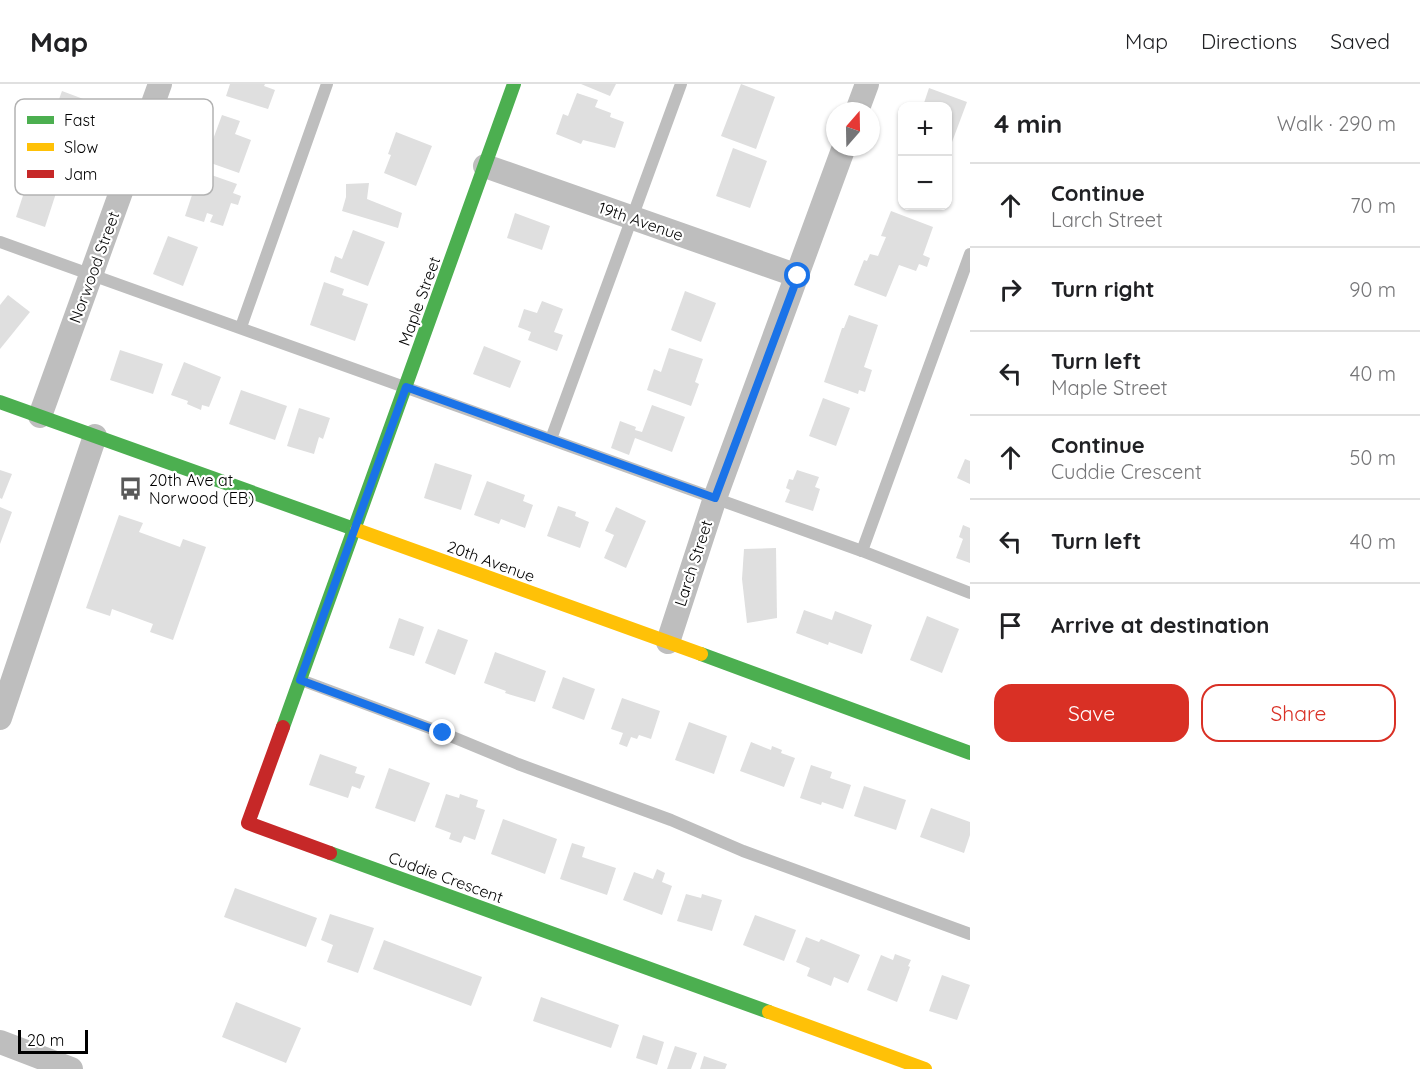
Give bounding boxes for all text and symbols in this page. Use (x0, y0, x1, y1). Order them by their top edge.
text: Map (30, 24, 88, 59)
text: Map (1125, 28, 1168, 54)
text: Directions (1201, 28, 1297, 54)
text: Saved (1330, 28, 1390, 54)
legend (15, 99, 213, 195)
north arrow (826, 102, 880, 156)
map controls (898, 102, 952, 210)
button: + (898, 102, 952, 156)
text: 4 min (994, 107, 1062, 140)
text: Fast (64, 110, 95, 130)
text: Walk · 290 m (1277, 111, 1396, 136)
text: Slow (64, 137, 98, 157)
button: − (898, 156, 952, 210)
text: Jam (64, 164, 97, 184)
text: Continue (1051, 179, 1145, 207)
icon: ahead (994, 189, 1027, 222)
text: 70 m (1350, 193, 1396, 218)
street label: 19th Avenue (596, 197, 686, 245)
text: Larch Street (1051, 207, 1163, 232)
street label: Norwood Street (65, 208, 123, 326)
street label: Maple Street (394, 254, 444, 348)
route start (784, 262, 810, 288)
icon: right (994, 273, 1027, 306)
text: Turn right (1051, 275, 1155, 303)
text: 90 m (1349, 277, 1396, 302)
text: Turn left (1051, 347, 1141, 375)
icon: left (994, 357, 1027, 390)
text: 40 m (1350, 361, 1396, 386)
text: Maple Street (1051, 375, 1168, 400)
text: Continue (1051, 431, 1145, 459)
icon: ahead (994, 441, 1027, 474)
text: 50 m (1350, 445, 1396, 470)
text: Cuddie Crescent (1051, 459, 1202, 484)
place label: 20th Ave at Norwood (EB) (149, 470, 254, 508)
bus stop icon: 20th Ave at Norwood (EB) (118, 476, 144, 502)
street label: Larch Street (670, 517, 716, 609)
icon: left (994, 525, 1027, 558)
text: Turn left (1051, 527, 1141, 555)
text: 40 m (1350, 529, 1396, 554)
street label: 20th Avenue (444, 536, 538, 586)
icon: arrive (994, 609, 1027, 642)
text: Arrive at destination (1051, 611, 1269, 639)
button: Save (994, 684, 1189, 742)
button: Share (1201, 684, 1396, 742)
route end (429, 719, 455, 745)
street label: Cuddie Crescent (386, 847, 506, 907)
scale bar (18, 1027, 88, 1054)
text: 20 m (27, 1030, 64, 1050)

